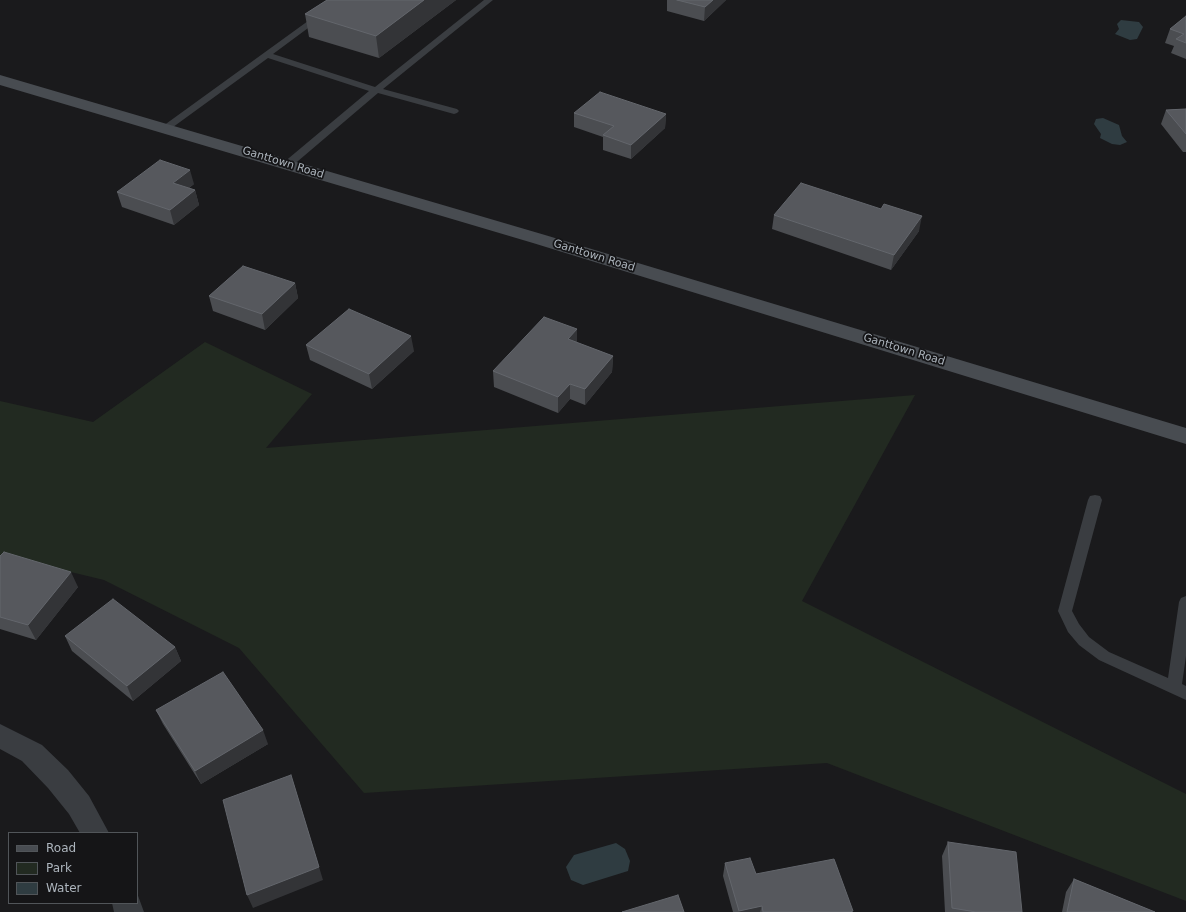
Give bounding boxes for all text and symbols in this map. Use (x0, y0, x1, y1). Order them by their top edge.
street label: Ganttown Road (241, 144, 325, 182)
street label: Ganttown Road (552, 237, 636, 275)
street label: Ganttown Road (862, 331, 946, 369)
legend (8, 832, 138, 904)
text: Road (46, 841, 76, 855)
text: Park (46, 861, 72, 875)
text: Water (46, 881, 81, 895)

